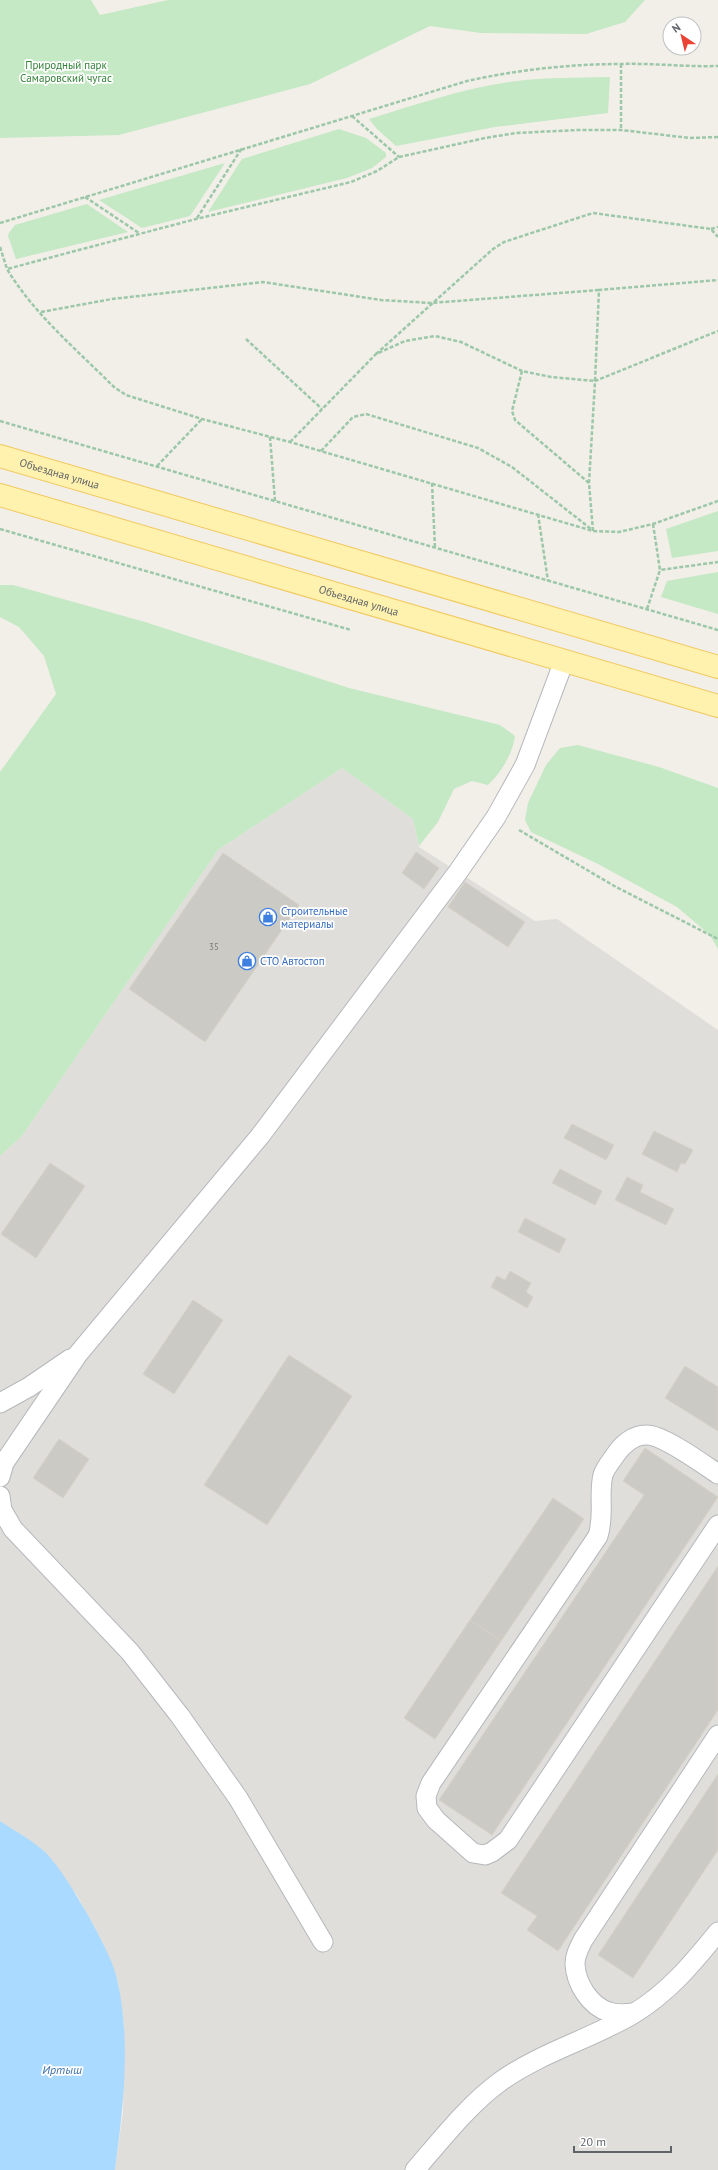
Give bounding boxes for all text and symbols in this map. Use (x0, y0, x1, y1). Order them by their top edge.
north arrow (662, 16, 702, 56)
text: N (669, 20, 683, 36)
park label: Природный парк Самаровский чугас (20, 58, 112, 85)
street label: Объездная улица (18, 455, 101, 492)
street label: Объездная улица (317, 582, 400, 619)
place label: Строительные материалы (281, 904, 348, 931)
shop icon: Строительные материалы (258, 907, 278, 927)
house number: 35 (209, 941, 219, 952)
shop icon: СТО Автостоп (237, 951, 257, 971)
place label: СТО Автостоп (260, 954, 325, 968)
water label: Иртыш (42, 2062, 82, 2077)
scale bar (574, 2128, 671, 2154)
text: 20 m (580, 2134, 606, 2149)

